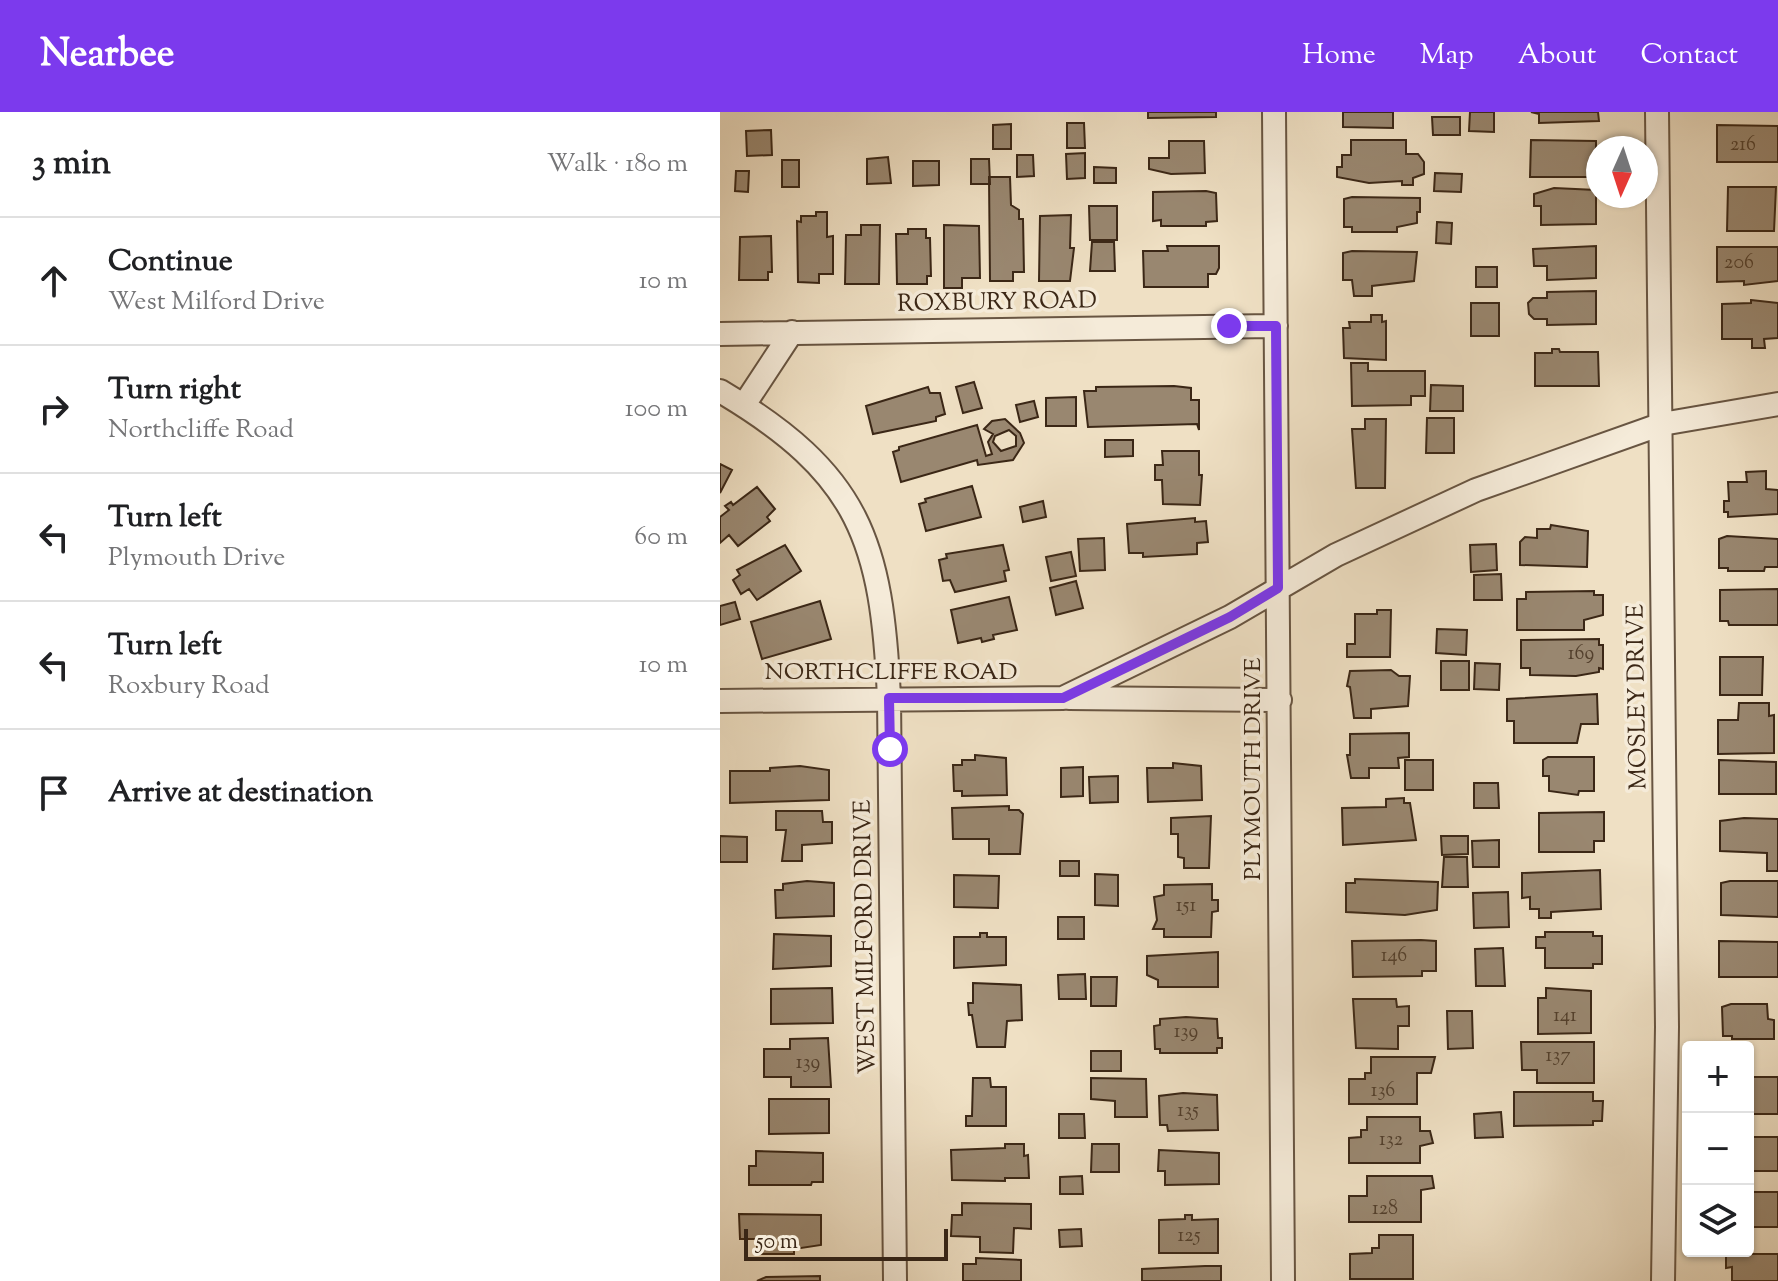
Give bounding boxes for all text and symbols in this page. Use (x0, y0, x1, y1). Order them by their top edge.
text: Nearbee (40, 29, 175, 83)
text: Home (1302, 36, 1376, 76)
text: Map (1420, 36, 1474, 76)
text: About (1518, 36, 1596, 76)
text: Contact (1640, 36, 1738, 76)
house number: 216 (1730, 131, 1756, 160)
north arrow (1586, 136, 1658, 208)
text: 3 min (32, 140, 111, 189)
text: Walk · 180 m (547, 146, 688, 183)
text: Continue (108, 241, 233, 284)
house number: 206 (1724, 249, 1754, 278)
icon: ahead (32, 259, 76, 303)
text: 10 m (639, 263, 688, 300)
text: West Milford Drive (108, 284, 325, 321)
street label: ROXBURY ROAD (897, 284, 1097, 322)
route end (1211, 308, 1247, 344)
text: Turn right (108, 369, 241, 412)
icon: right (32, 387, 76, 431)
text: 100 m (625, 391, 688, 428)
text: Northcliffe Road (108, 412, 294, 449)
text: Turn left (108, 497, 222, 540)
icon: left (32, 515, 76, 559)
text: 60 m (634, 519, 688, 556)
text: Plymouth Drive (108, 540, 285, 577)
street label: MOSLEY DRIVE (1619, 603, 1657, 790)
text: Turn left (108, 625, 222, 668)
house number: 169 (1568, 640, 1594, 669)
icon: left (32, 643, 76, 687)
text: 10 m (639, 647, 688, 684)
street label: NORTHCLIFFE ROAD (765, 656, 1017, 690)
street label: PLYMOUTH DRIVE (1237, 657, 1271, 881)
text: Roxbury Road (108, 668, 270, 705)
route start (872, 731, 908, 767)
icon: arrive (32, 771, 76, 815)
text: Arrive at destination (108, 772, 373, 815)
street label: WEST MILFORD DRIVE (847, 799, 885, 1075)
house number: 151 (1176, 892, 1196, 921)
house number: 146 (1381, 942, 1407, 971)
house number: 141 (1553, 1002, 1577, 1031)
house number: 139 (1174, 1018, 1198, 1047)
map controls (1682, 1041, 1754, 1257)
button: + (1682, 1041, 1754, 1113)
house number: 137 (1546, 1042, 1570, 1071)
house number: 139 (796, 1049, 820, 1078)
house number: 136 (1371, 1077, 1395, 1106)
house number: 135 (1177, 1097, 1199, 1126)
button: − (1682, 1113, 1754, 1185)
house number: 132 (1379, 1126, 1403, 1155)
button: layers (1682, 1185, 1754, 1257)
house number: 128 (1372, 1195, 1398, 1224)
house number: 125 (1178, 1222, 1201, 1251)
scale bar (744, 1225, 948, 1261)
text: 50 m (756, 1227, 798, 1259)

